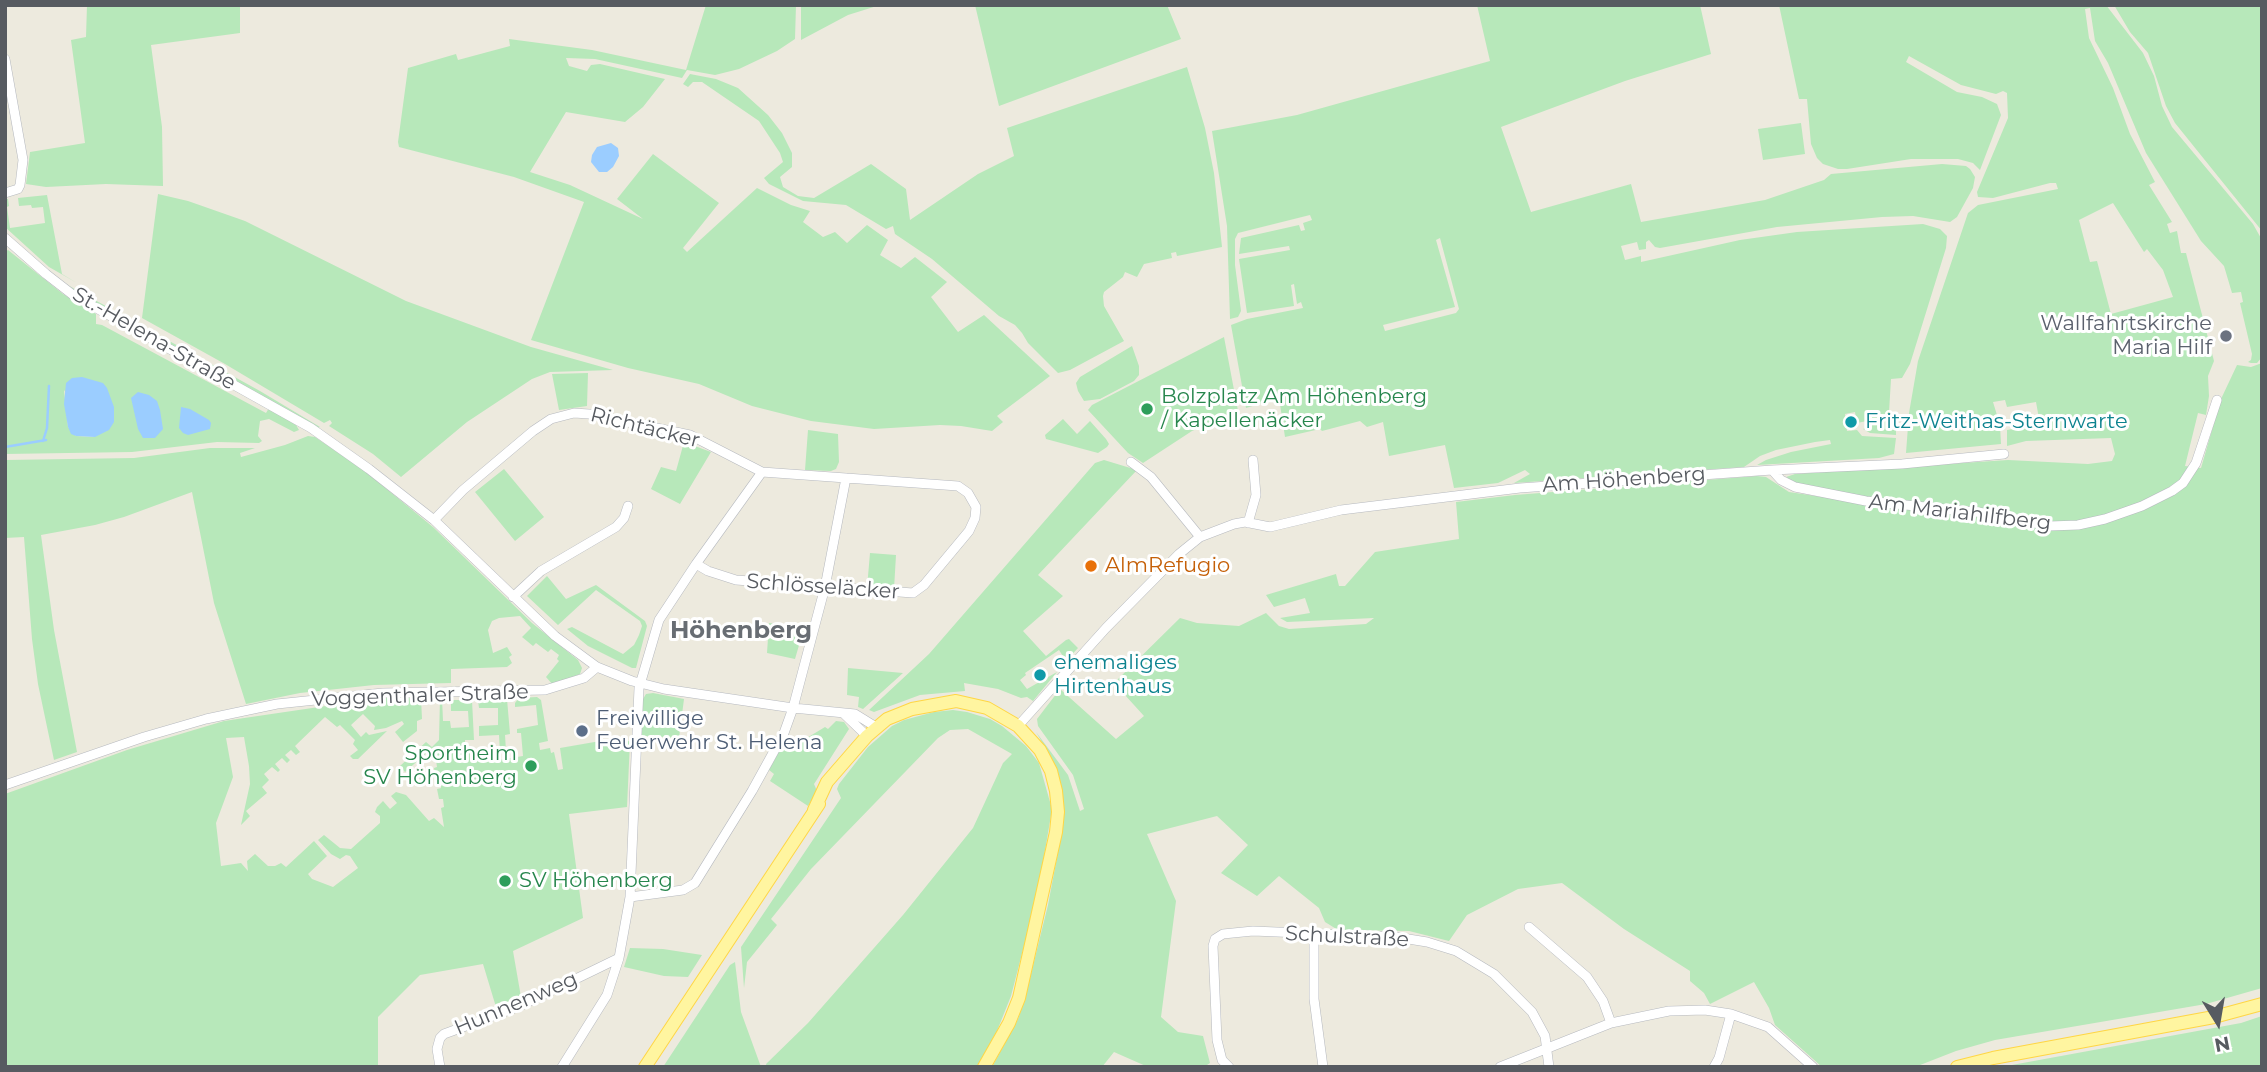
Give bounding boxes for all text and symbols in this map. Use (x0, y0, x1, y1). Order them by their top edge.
street label: St.-Helena-Straße (68, 282, 240, 396)
place label: Wallfahrtskirche Maria Hilf (2040, 311, 2212, 361)
marker: Wallfahrtskirche Maria Hilf (2218, 328, 2234, 344)
place label: Bolzplatz Am Höhenberg / Kapellenäcker (1161, 384, 1427, 434)
marker: Bolzplatz Am Höhenberg / Kapellenäcker (1139, 401, 1155, 417)
street label: Richtäcker (588, 402, 702, 454)
place label: Fritz-Weithas-Sternwarte (1865, 409, 2128, 435)
marker: Fritz-Weithas-Sternwarte (1843, 414, 1859, 430)
street label: Am Höhenberg (1542, 462, 1706, 498)
street label: Am Mariahilfberg (1867, 489, 2053, 537)
place label: AlmRefugio (1105, 553, 1230, 579)
marker: AlmRefugio (1083, 558, 1099, 574)
street label: Schlösseläcker (745, 569, 901, 605)
district label: Höhenberg (670, 617, 812, 645)
place label: ehemaliges Hirtenhaus (1054, 650, 1177, 700)
marker: ehemaliges Hirtenhaus (1032, 667, 1048, 683)
street label: Voggenthaler Straße (311, 680, 529, 712)
place label: Freiwillige Feuerwehr St. Helena (596, 706, 822, 756)
marker: Freiwillige Feuerwehr St. Helena (574, 723, 590, 739)
place label: Sportheim SV Höhenberg (363, 741, 517, 791)
marker: Sportheim SV Höhenberg (523, 758, 539, 774)
place label: SV Höhenberg (519, 868, 673, 894)
marker: SV Höhenberg (497, 873, 513, 889)
street label: Schulstraße (1284, 921, 1410, 953)
street label: Hunnenweg (451, 967, 581, 1041)
north arrow (2183, 988, 2253, 1058)
text: N (2212, 1031, 2232, 1057)

